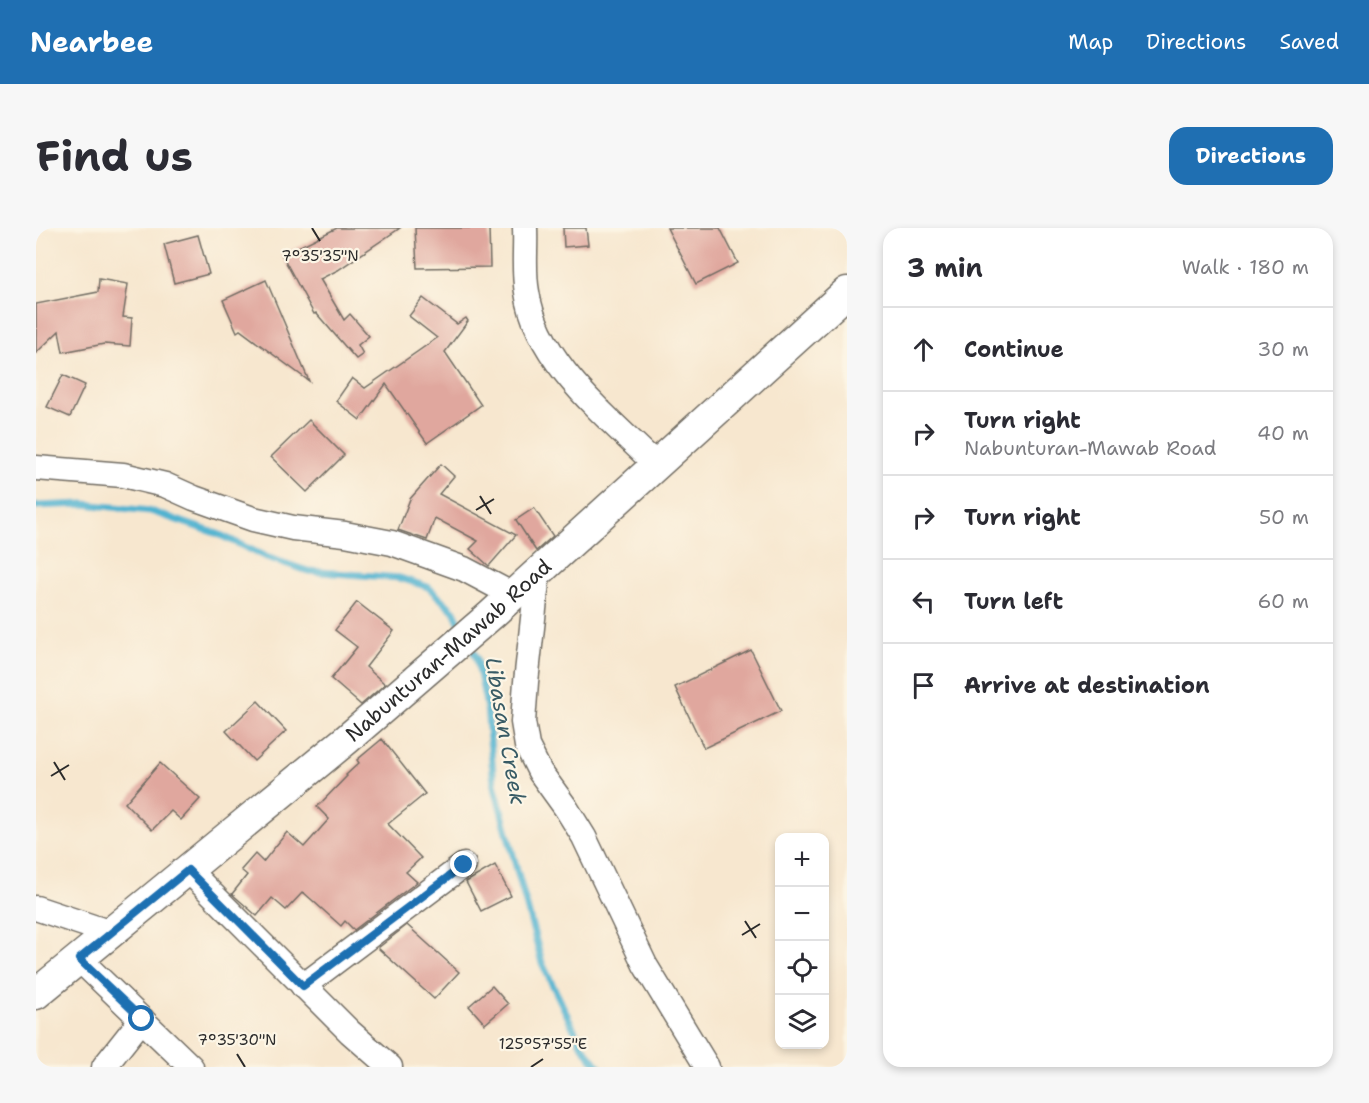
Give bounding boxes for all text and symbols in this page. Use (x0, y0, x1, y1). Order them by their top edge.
text: Nearbee (30, 23, 153, 61)
text: Map (1068, 28, 1113, 56)
text: Directions (1146, 28, 1246, 56)
text: Saved (1279, 28, 1339, 56)
button: Directions (1169, 127, 1333, 185)
text: Find us (36, 128, 193, 184)
text: 7°35'35"N (281, 246, 359, 266)
text: 3 min (907, 250, 983, 285)
text: Walk · 180 m (1182, 254, 1309, 280)
icon: ahead (907, 333, 940, 366)
text: Continue (964, 335, 1064, 364)
text: 30 m (1257, 336, 1309, 362)
text: Turn right (964, 406, 1081, 435)
icon: right (907, 417, 940, 450)
text: 40 m (1257, 420, 1309, 446)
text: Nabunturan-Mawab Road (964, 435, 1216, 461)
icon: right (907, 501, 940, 534)
text: Turn right (964, 503, 1081, 532)
text: 50 m (1259, 504, 1309, 530)
street label: Nabunturan-Mawab Road (340, 553, 558, 748)
icon: left (907, 585, 940, 618)
text: Turn left (964, 587, 1063, 616)
text: 60 m (1257, 588, 1309, 614)
water label: Libasan Creek (478, 655, 533, 808)
icon: arrive (907, 669, 940, 702)
text: Arrive at destination (964, 671, 1210, 700)
map controls (775, 833, 829, 1049)
button: + (775, 833, 829, 887)
route end (450, 851, 476, 877)
button: − (775, 887, 829, 941)
button: locate (775, 941, 829, 995)
button: layers (775, 995, 829, 1049)
route start (128, 1005, 154, 1031)
text: 7°35'30"N (197, 1030, 277, 1050)
text: 125°57'55"E (499, 1034, 587, 1054)

